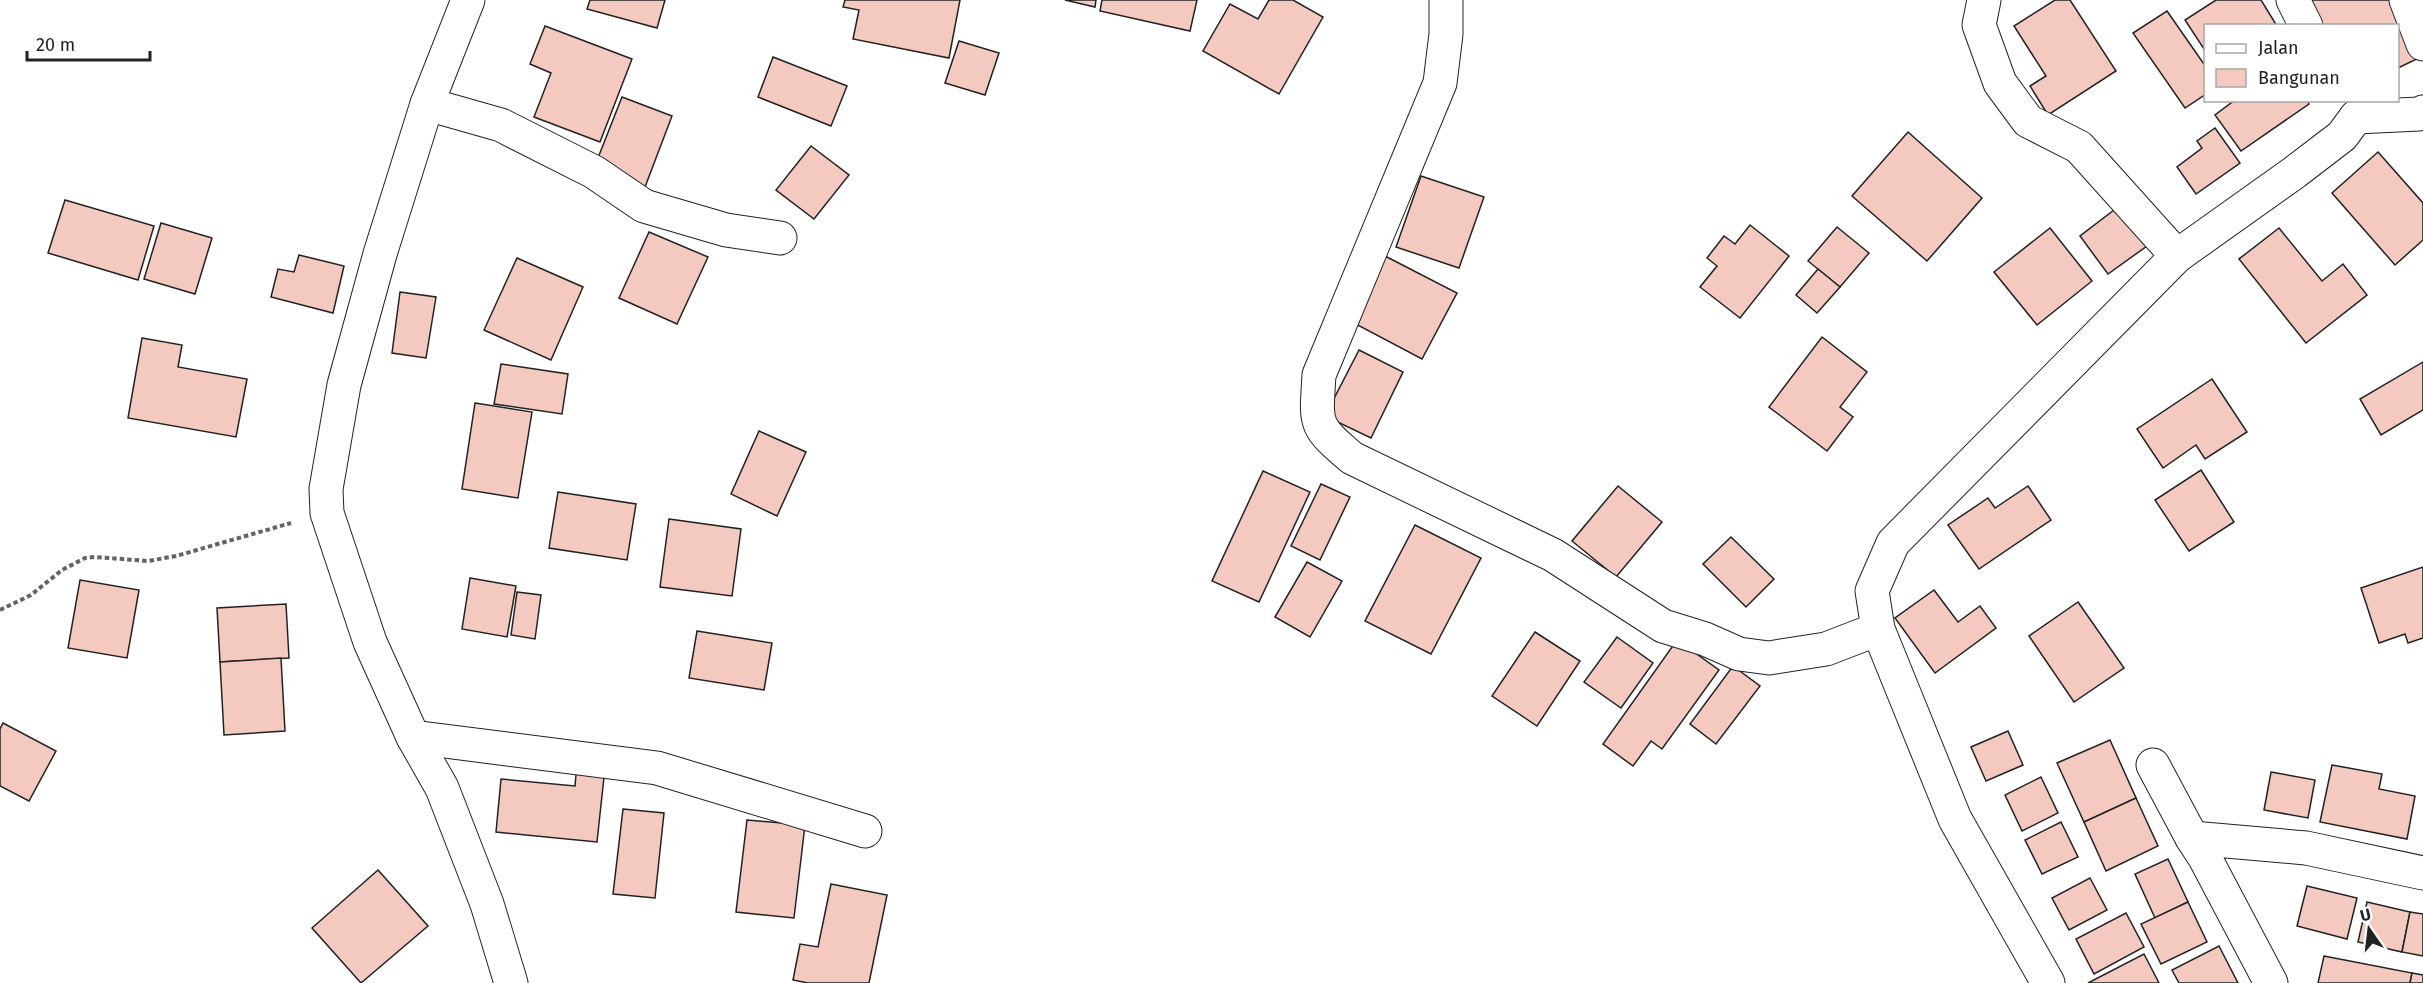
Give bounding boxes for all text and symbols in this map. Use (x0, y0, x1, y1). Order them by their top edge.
scale bar (27, 24, 150, 62)
legend (2204, 24, 2399, 102)
text: 20 m (36, 34, 75, 56)
text: Jalan (2258, 37, 2299, 59)
text: Bangunan (2258, 67, 2340, 89)
north arrow (2339, 899, 2399, 959)
text: U (2358, 904, 2373, 925)

